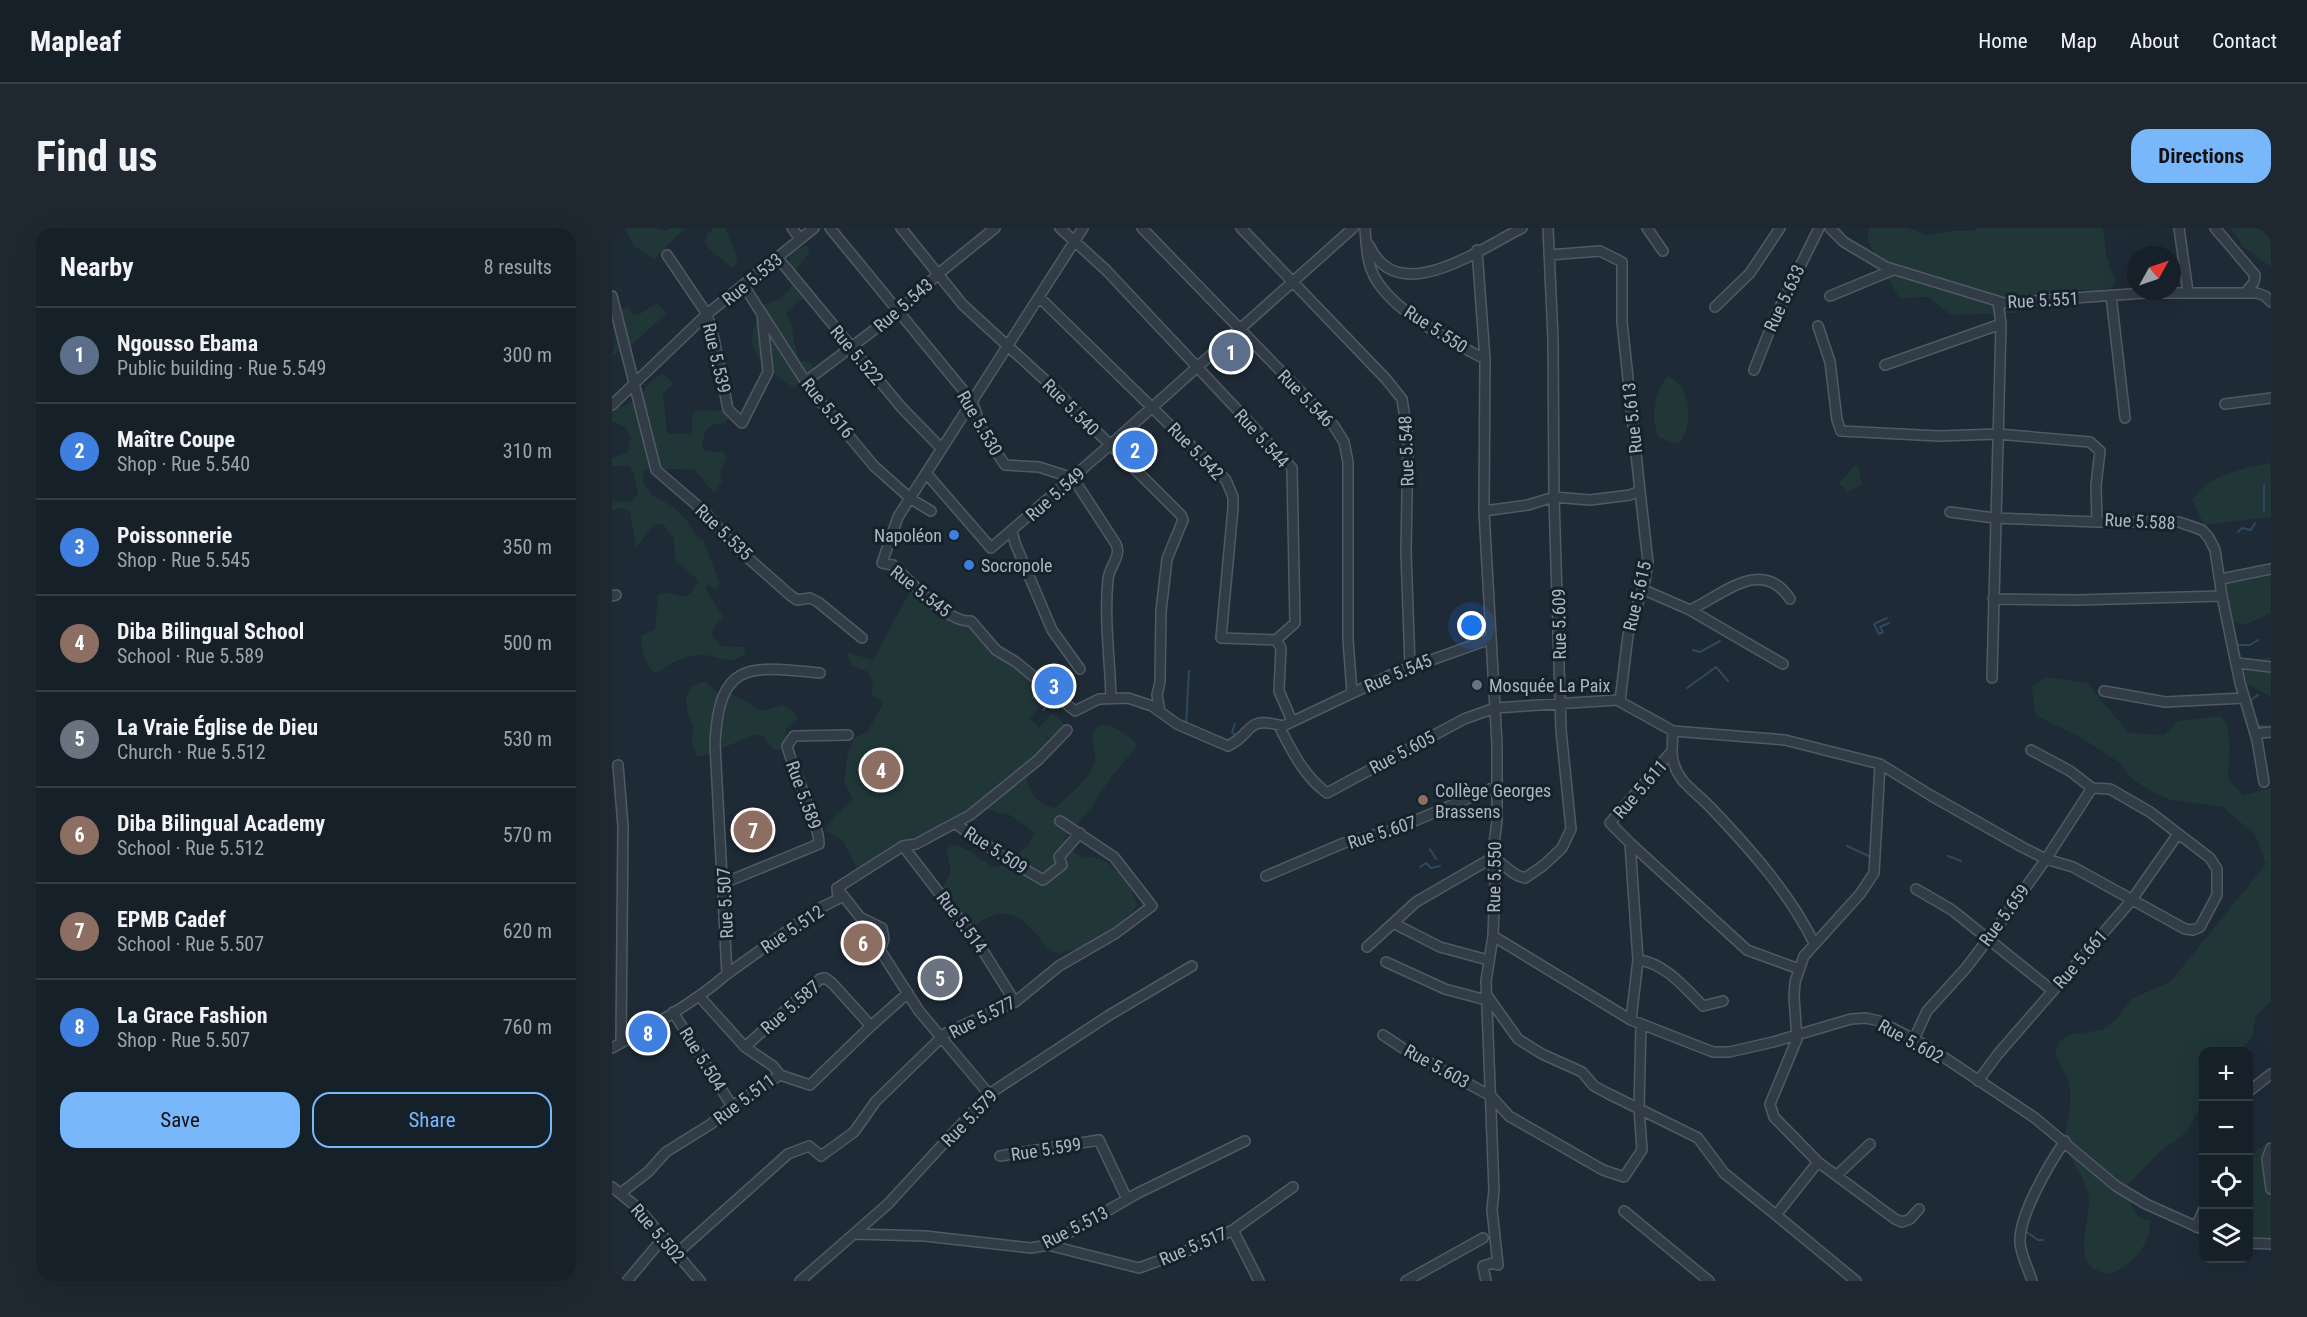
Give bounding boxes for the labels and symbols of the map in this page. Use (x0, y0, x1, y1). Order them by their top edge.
north arrow (2127, 246, 2181, 300)
street label: Rue 5.533 (718, 248, 786, 310)
street label: Rue 5.633 (1759, 261, 1809, 335)
street label: Rue 5.543 (869, 274, 937, 336)
street label: Rue 5.551 (2007, 288, 2079, 312)
street label: Rue 5.550 (1400, 301, 1472, 357)
street label: Rue 5.539 (699, 321, 735, 395)
street label: Rue 5.522 (826, 321, 888, 389)
pin: 1 (1212, 330, 1250, 374)
street label: Rue 5.546 (1274, 365, 1338, 431)
street label: Rue 5.516 (797, 374, 859, 442)
street label: Rue 5.540 (1038, 374, 1104, 440)
street label: Rue 5.613 (1618, 382, 1646, 454)
street label: Rue 5.530 (953, 387, 1007, 459)
street label: Rue 5.544 (1230, 405, 1294, 472)
street label: Rue 5.548 (1394, 415, 1418, 487)
street label: Rue 5.542 (1164, 418, 1228, 484)
pin: 2 (1116, 428, 1154, 472)
street label: Rue 5.549 (1021, 463, 1089, 525)
street label: Rue 5.535 (691, 500, 757, 564)
street label: Rue 5.588 (2104, 509, 2176, 533)
place label: Napoléon (874, 525, 942, 546)
marker: Napoléon (947, 528, 961, 542)
place label: Socropole (981, 555, 1053, 576)
marker: Socropole (962, 558, 976, 572)
street label: Rue 5.615 (1619, 559, 1655, 633)
street label: Rue 5.545 (887, 561, 956, 621)
street label: Rue 5.609 (1548, 588, 1570, 660)
your location (1457, 611, 1486, 640)
street label: Rue 5.545 (1361, 649, 1435, 697)
pin: 3 (1034, 664, 1074, 708)
place label: Mosquée La Paix (1489, 675, 1611, 696)
marker: Mosquée La Paix (1470, 678, 1484, 692)
street label: Rue 5.605 (1366, 726, 1438, 778)
pin: 4 (862, 748, 900, 792)
street label: Rue 5.611 (1609, 755, 1671, 823)
street label: Rue 5.589 (782, 758, 826, 832)
place label: Collège Georges Brassens (1435, 780, 1551, 822)
marker: Collège Georges Brassens (1416, 793, 1430, 807)
pin: 7 (734, 808, 772, 852)
street label: Rue 5.607 (1345, 811, 1419, 853)
street label: Rue 5.509 (960, 822, 1032, 878)
street label: Rue 5.550 (1483, 841, 1505, 913)
street label: Rue 5.507 (713, 867, 737, 939)
street label: Rue 5.659 (1975, 880, 2033, 950)
street label: Rue 5.514 (932, 887, 992, 957)
street label: Rue 5.512 (757, 900, 827, 958)
pin: 6 (844, 920, 882, 966)
street label: Rue 5.661 (2049, 925, 2111, 993)
pin: 5 (920, 956, 960, 1000)
street label: Rue 5.587 (756, 976, 824, 1038)
street label: Rue 5.577 (946, 991, 1019, 1043)
pin: 8 (628, 1010, 668, 1056)
street label: Rue 5.602 (1875, 1015, 1947, 1067)
street label: Rue 5.504 (675, 1023, 731, 1095)
street label: Rue 5.603 (1401, 1040, 1473, 1092)
street label: Rue 5.511 (709, 1069, 779, 1129)
street label: Rue 5.579 (937, 1085, 1001, 1151)
street label: Rue 5.599 (1009, 1133, 1083, 1165)
street label: Rue 5.502 (627, 1199, 689, 1267)
street label: Rue 5.513 (1039, 1201, 1111, 1253)
street label: Rue 5.517 (1156, 1222, 1230, 1270)

